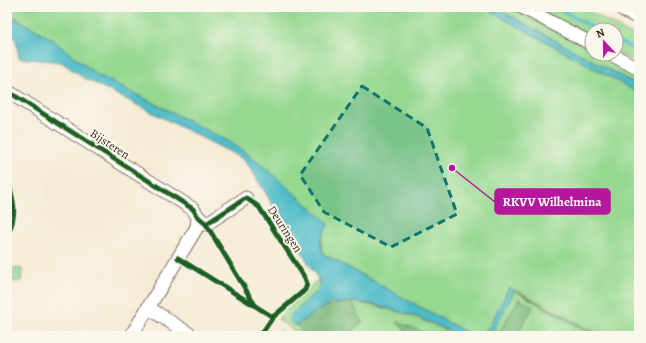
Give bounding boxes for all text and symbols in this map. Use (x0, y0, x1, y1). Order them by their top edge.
north arrow (584, 22, 624, 62)
text: N (594, 25, 607, 42)
street label: Bijsteren (87, 125, 133, 163)
callout: RKVV Wilhelmina (495, 189, 610, 214)
text: RKVV Wilhelmina (502, 193, 602, 210)
street label: Deuringen (264, 202, 306, 256)

